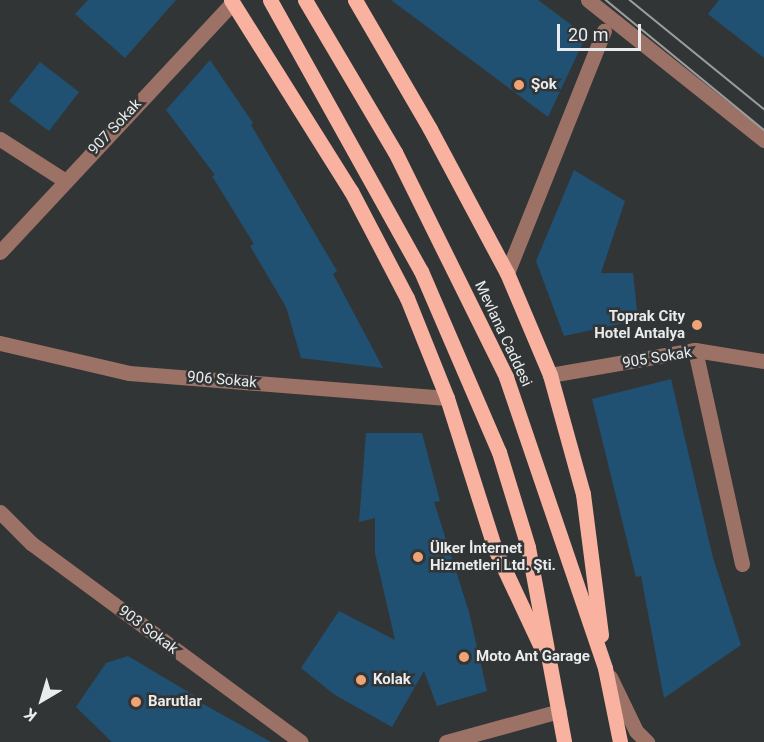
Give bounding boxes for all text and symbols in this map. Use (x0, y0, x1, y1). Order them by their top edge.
scale bar (560, 12, 644, 50)
text: 20 m (568, 24, 608, 45)
place label: Şok (531, 76, 557, 94)
marker: Şok (512, 78, 526, 92)
street label: 907 Sokak (85, 95, 145, 159)
street label: Mevlana Caddesi (471, 278, 535, 390)
place label: Toprak City Hotel Antalya (594, 307, 685, 342)
marker: Toprak City Hotel Antalya (690, 318, 704, 332)
street label: 905 Sokak (621, 344, 693, 372)
street label: 906 Sokak (186, 368, 258, 392)
place label: Ülker İnternet Hizmetleri Ltd. Şti. (430, 539, 556, 574)
marker: Ülker İnternet Hizmetleri Ltd. Şti. (411, 550, 425, 564)
street label: 903 Sokak (115, 602, 181, 658)
place label: Moto Ant Garage (476, 648, 590, 666)
marker: Moto Ant Garage (457, 650, 471, 664)
north arrow (12, 670, 72, 730)
place label: Kolak (373, 671, 411, 689)
marker: Kolak (354, 673, 368, 687)
place label: Barutlar (148, 693, 202, 711)
marker: Barutlar (129, 695, 143, 709)
text: K (21, 704, 40, 725)

